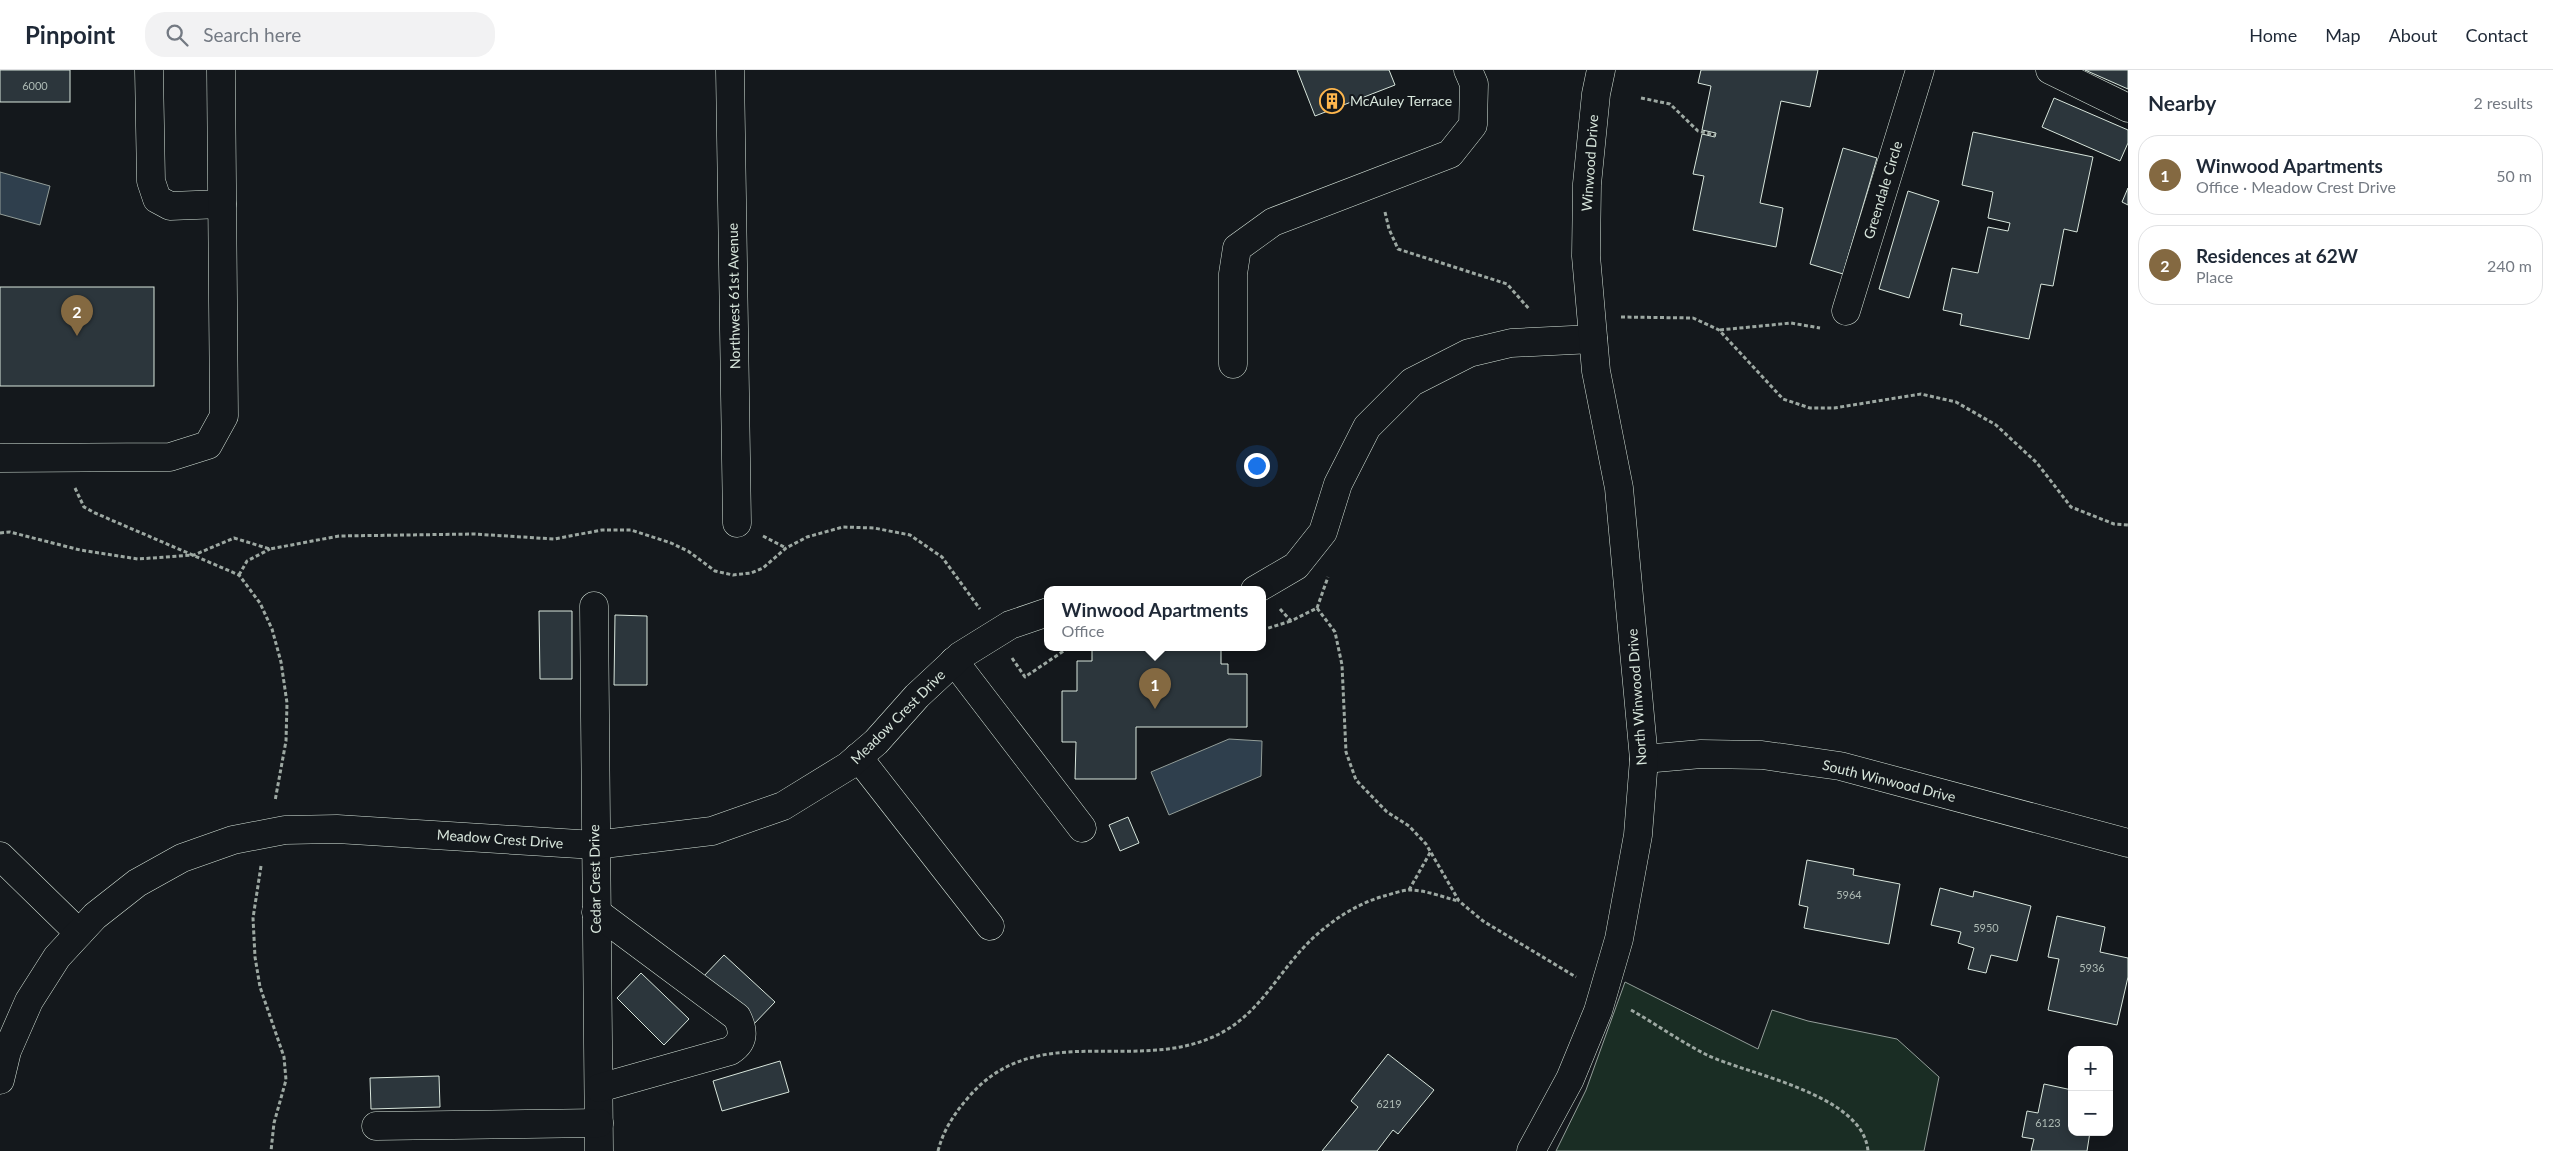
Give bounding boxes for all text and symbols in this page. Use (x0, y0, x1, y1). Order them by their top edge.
search box (145, 12, 495, 57)
text: Pinpoint (25, 20, 115, 49)
icon: search (163, 21, 191, 49)
text: Search here (203, 23, 301, 46)
text: Home (2249, 24, 2297, 46)
text: Map (2325, 24, 2361, 46)
text: About (2389, 24, 2438, 46)
text: Contact (2466, 24, 2528, 46)
house number: 6000 (22, 79, 48, 92)
building icon: McAuley Terrace (1319, 88, 1345, 114)
text: Nearby (2148, 90, 2216, 115)
place label: McAuley Terrace (1350, 92, 1452, 109)
text: 2 results (2473, 93, 2533, 112)
street label: Winwood Drive (1578, 114, 1601, 212)
street label: Greendale Circle (1860, 139, 1905, 241)
text: Winwood Apartments (2196, 154, 2383, 177)
text: 1 (2160, 166, 2170, 185)
text: 50 m (2496, 166, 2532, 185)
text: Office · Meadow Crest Drive (2196, 177, 2396, 196)
street label: Northwest 61st Avenue (724, 223, 743, 369)
text: Residences at 62W (2196, 244, 2358, 267)
text: 2 (2160, 256, 2170, 275)
text: 240 m (2487, 256, 2532, 275)
text: Place (2196, 267, 2233, 286)
pin: 2 (61, 295, 93, 336)
your location (1244, 453, 1270, 479)
popup (1044, 586, 1266, 651)
text: Winwood Apartments (1062, 598, 1248, 621)
text: Office (1062, 621, 1104, 640)
street label: North Winwood Drive (1623, 628, 1650, 766)
street label: Meadow Crest Drive (847, 666, 948, 767)
pin: 1 (1139, 668, 1171, 709)
street label: South Winwood Drive (1821, 756, 1957, 805)
street label: Cedar Crest Drive (585, 824, 604, 934)
street label: Meadow Crest Drive (436, 826, 564, 851)
house number: 5964 (1836, 888, 1862, 901)
house number: 5950 (1973, 921, 1999, 934)
house number: 5936 (2079, 961, 2105, 974)
map controls (2068, 1046, 2113, 1136)
button: + (2068, 1046, 2113, 1091)
button: − (2068, 1091, 2113, 1136)
house number: 6219 (1376, 1097, 1402, 1110)
house number: 6123 (2035, 1116, 2061, 1129)

